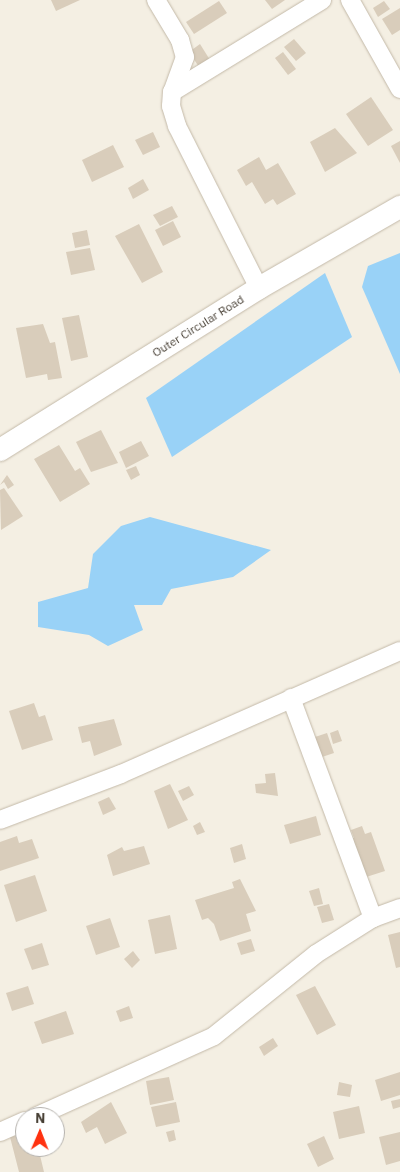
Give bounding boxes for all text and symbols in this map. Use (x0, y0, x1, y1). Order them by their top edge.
street label: Outer Circular Road (149, 292, 247, 360)
north arrow (15, 1107, 65, 1157)
text: N (35, 1109, 45, 1127)

